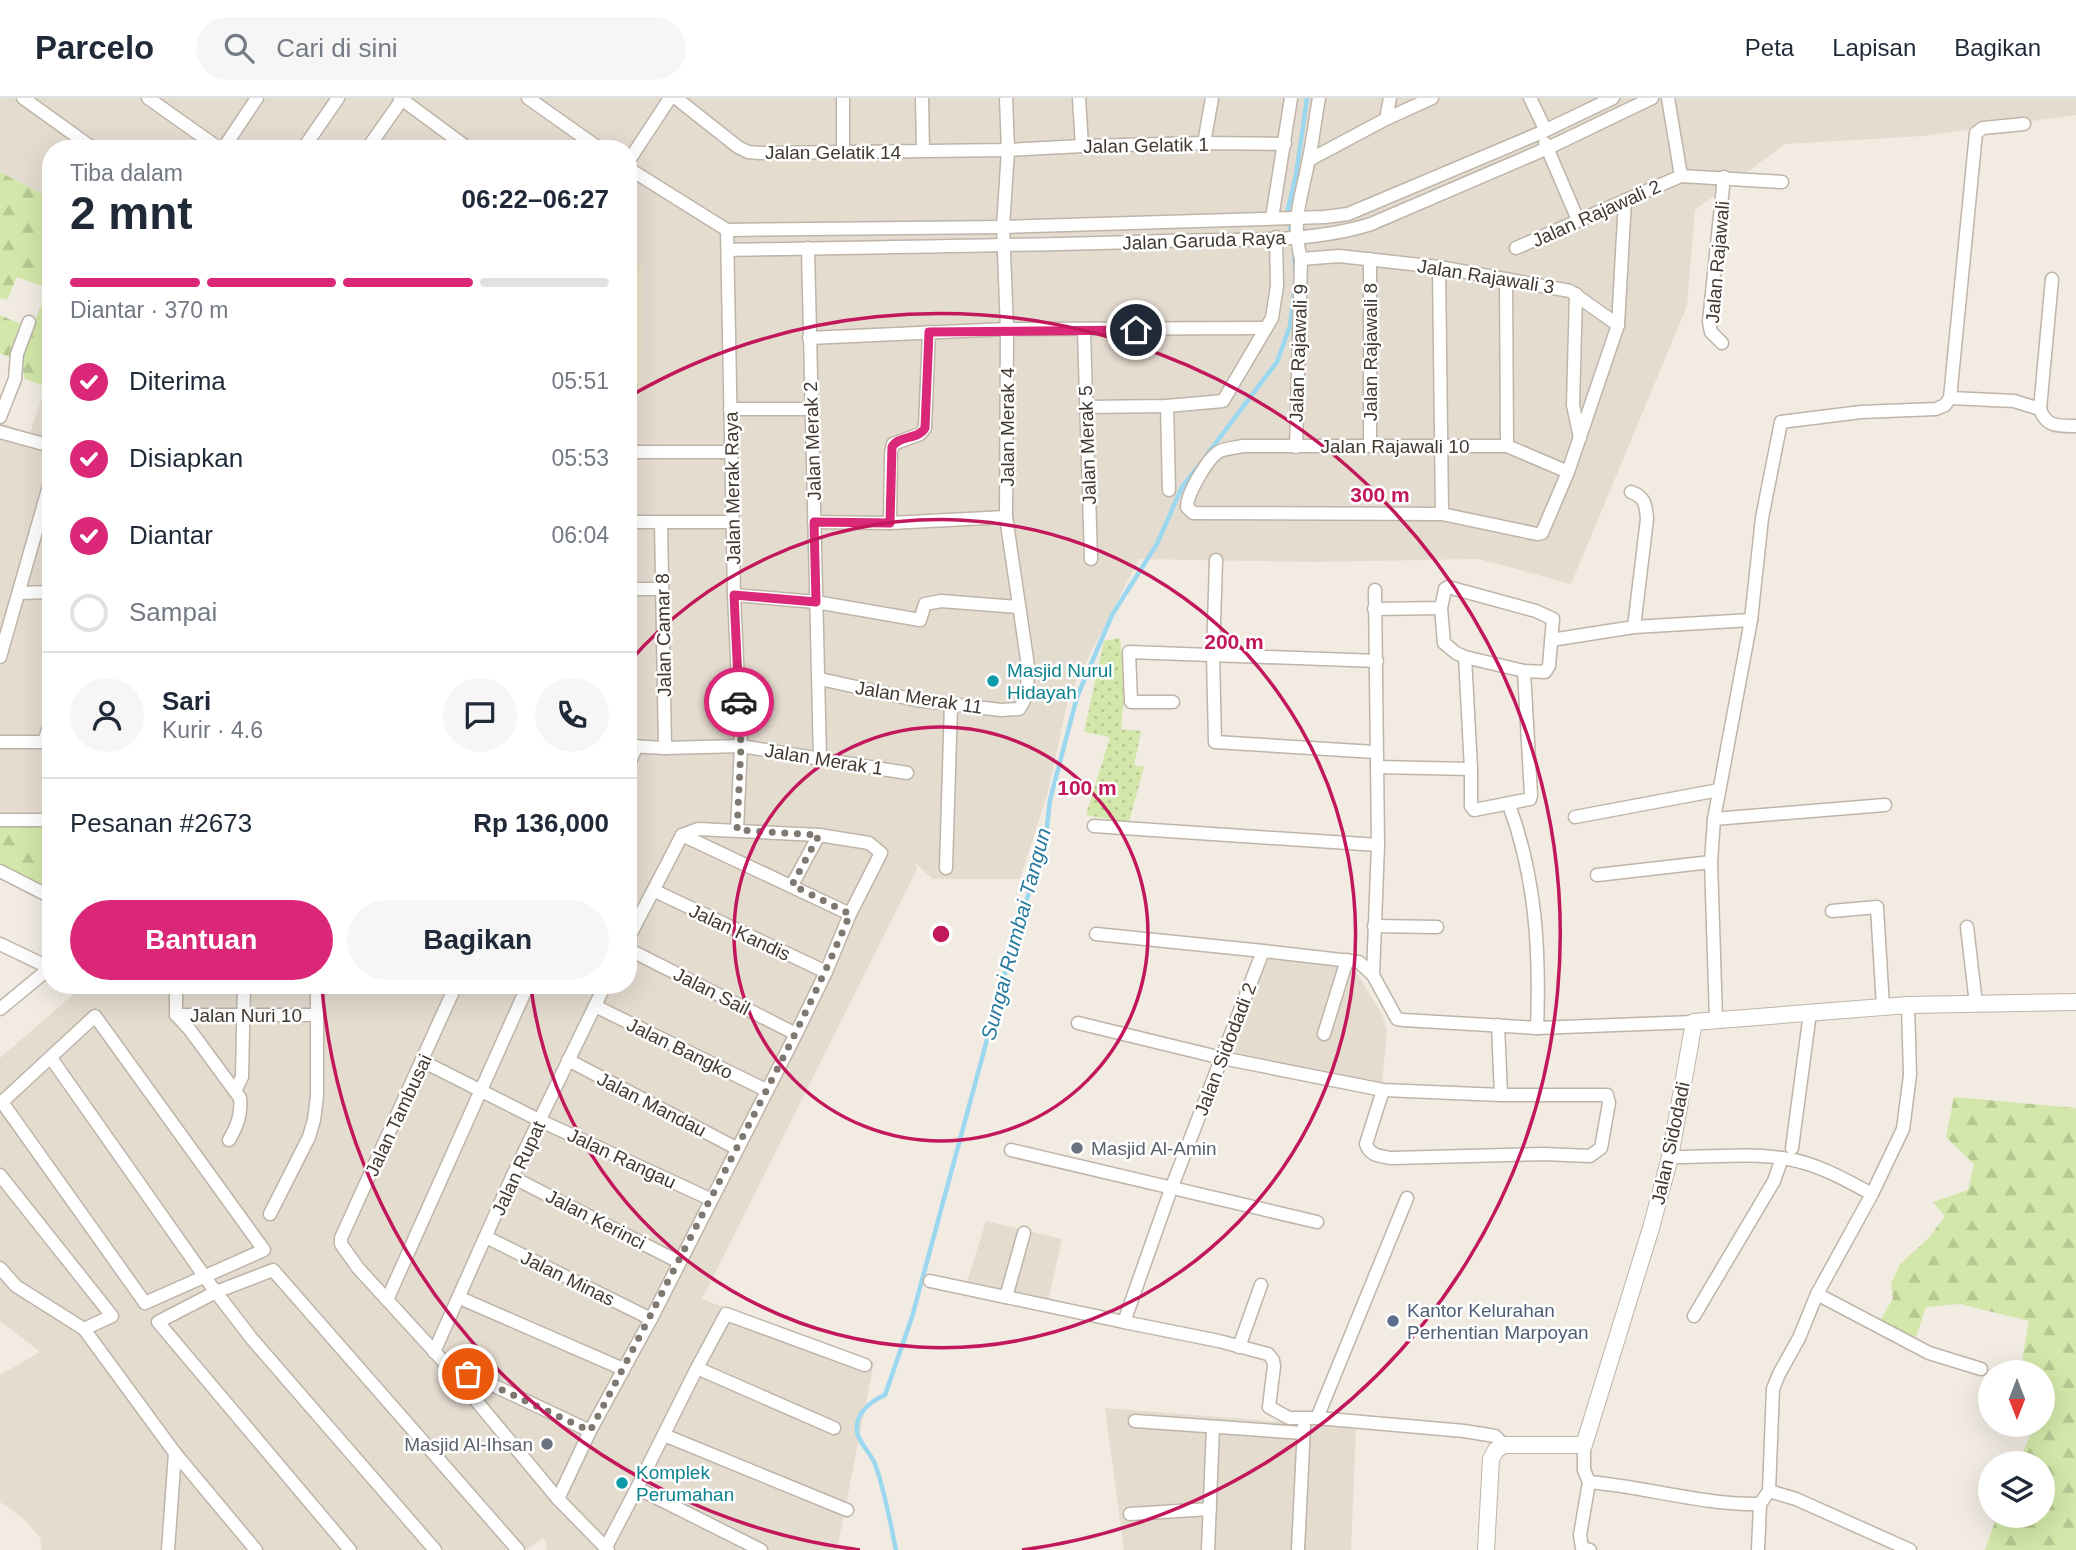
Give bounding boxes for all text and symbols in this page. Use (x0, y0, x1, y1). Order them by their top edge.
search box (196, 17, 686, 80)
text: Parcelo (35, 29, 154, 66)
icon: search (220, 29, 258, 67)
text: Cari di sini (276, 33, 398, 63)
text: Peta (1745, 34, 1794, 61)
text: Lapisan (1832, 34, 1916, 61)
text: Bagikan (1954, 34, 2041, 61)
street label: Jalan Gelatik 1 (1083, 134, 1209, 157)
street label: Jalan Gelatik 14 (765, 142, 902, 163)
text: Tiba dalam (70, 160, 183, 186)
street label: Jalan Rajawali 2 (1529, 176, 1664, 251)
text: 06:22–06:27 (462, 184, 609, 214)
text: 2 mnt (70, 187, 193, 239)
street label: Jalan Rajawali (1702, 200, 1733, 324)
street label: Jalan Garuda Raya (1122, 227, 1287, 254)
street label: Jalan Rajawali 3 (1416, 255, 1556, 298)
street label: Jalan Rajawali 8 (1360, 283, 1381, 421)
street label: Jalan Rajawali 9 (1286, 284, 1311, 423)
text: Diantar · 370 m (70, 297, 229, 323)
pin (1106, 300, 1166, 360)
icon: home (1117, 311, 1155, 349)
icon: check (70, 363, 108, 401)
text: Diterima (129, 366, 226, 396)
street label: Jalan Merak 4 (997, 367, 1018, 487)
text: 05:51 (551, 368, 609, 394)
street label: Jalan Merak 2 (800, 381, 825, 501)
street label: Jalan Merak 5 (1075, 385, 1100, 505)
street label: Jalan Merak Raya (721, 411, 744, 565)
street label: Jalan Rajawali 10 (1321, 436, 1469, 457)
icon: check (70, 440, 108, 478)
text: Disiapkan (129, 443, 243, 473)
text: 05:53 (551, 445, 609, 471)
text: 300 m (1350, 483, 1410, 506)
icon: check (70, 517, 108, 555)
text: Diantar (129, 520, 213, 550)
text: 06:04 (551, 522, 609, 548)
street label: Jalan Camar 8 (652, 573, 675, 697)
text: Sampai (129, 597, 217, 627)
text: 200 m (1204, 630, 1264, 653)
place label: Masjid Nurul Hidayah (1007, 660, 1113, 703)
courier (704, 667, 774, 737)
marker: Masjid Nurul Hidayah (985, 673, 1001, 689)
street label: Jalan Merak 11 (854, 677, 984, 718)
button: person (70, 678, 144, 752)
button: chat (443, 678, 517, 752)
button: phone (535, 678, 609, 752)
icon: car (720, 683, 758, 721)
text: Sari (162, 686, 211, 716)
text: Kurir · 4.6 (162, 717, 263, 743)
street label: Jalan Merak 1 (763, 740, 885, 779)
text: 100 m (1057, 776, 1117, 799)
text: Pesanan #2673 (70, 808, 252, 838)
text: Rp 136,000 (473, 808, 609, 838)
water label: Sungai Rumbai Tangun (976, 825, 1055, 1042)
button: Bantuan (70, 900, 333, 980)
button: Bagikan (347, 900, 609, 980)
street label: Jalan Kandis (686, 900, 794, 965)
centre of rings (929, 922, 953, 946)
street label: Jalan Sail (670, 963, 753, 1020)
street label: Jalan Sidodadi 2 (1190, 980, 1260, 1119)
street label: Jalan Nuri 10 (190, 1005, 302, 1026)
street label: Jalan Bangko (623, 1014, 736, 1083)
street label: Jalan Tambusai (361, 1051, 436, 1179)
street label: Jalan Mandau (594, 1068, 710, 1141)
street label: Jalan Sidodadi (1647, 1080, 1694, 1206)
street label: Jalan Rupat (488, 1117, 550, 1219)
street label: Jalan Rangau (564, 1124, 679, 1193)
place label: Masjid Al-Amin (1091, 1138, 1217, 1159)
marker: Masjid Al-Amin (1069, 1140, 1085, 1156)
street label: Jalan Kerinci (543, 1185, 649, 1253)
street label: Jalan Minas (518, 1247, 618, 1310)
place label: Kantor Kelurahan Perhentian Marpoyan (1407, 1300, 1589, 1343)
marker: Kantor Kelurahan Perhentian Marpoyan (1385, 1313, 1401, 1329)
pin (438, 1344, 498, 1404)
icon: bag (449, 1355, 487, 1393)
north arrow (1978, 1360, 2054, 1437)
map controls (1978, 1360, 2055, 1528)
place label: Masjid Al-Ihsan (404, 1434, 533, 1455)
marker: Masjid Al-Ihsan (539, 1436, 555, 1452)
button: layers (1978, 1451, 2055, 1528)
place label: Komplek Perumahan (636, 1462, 734, 1505)
marker: Komplek Perumahan (614, 1475, 630, 1491)

